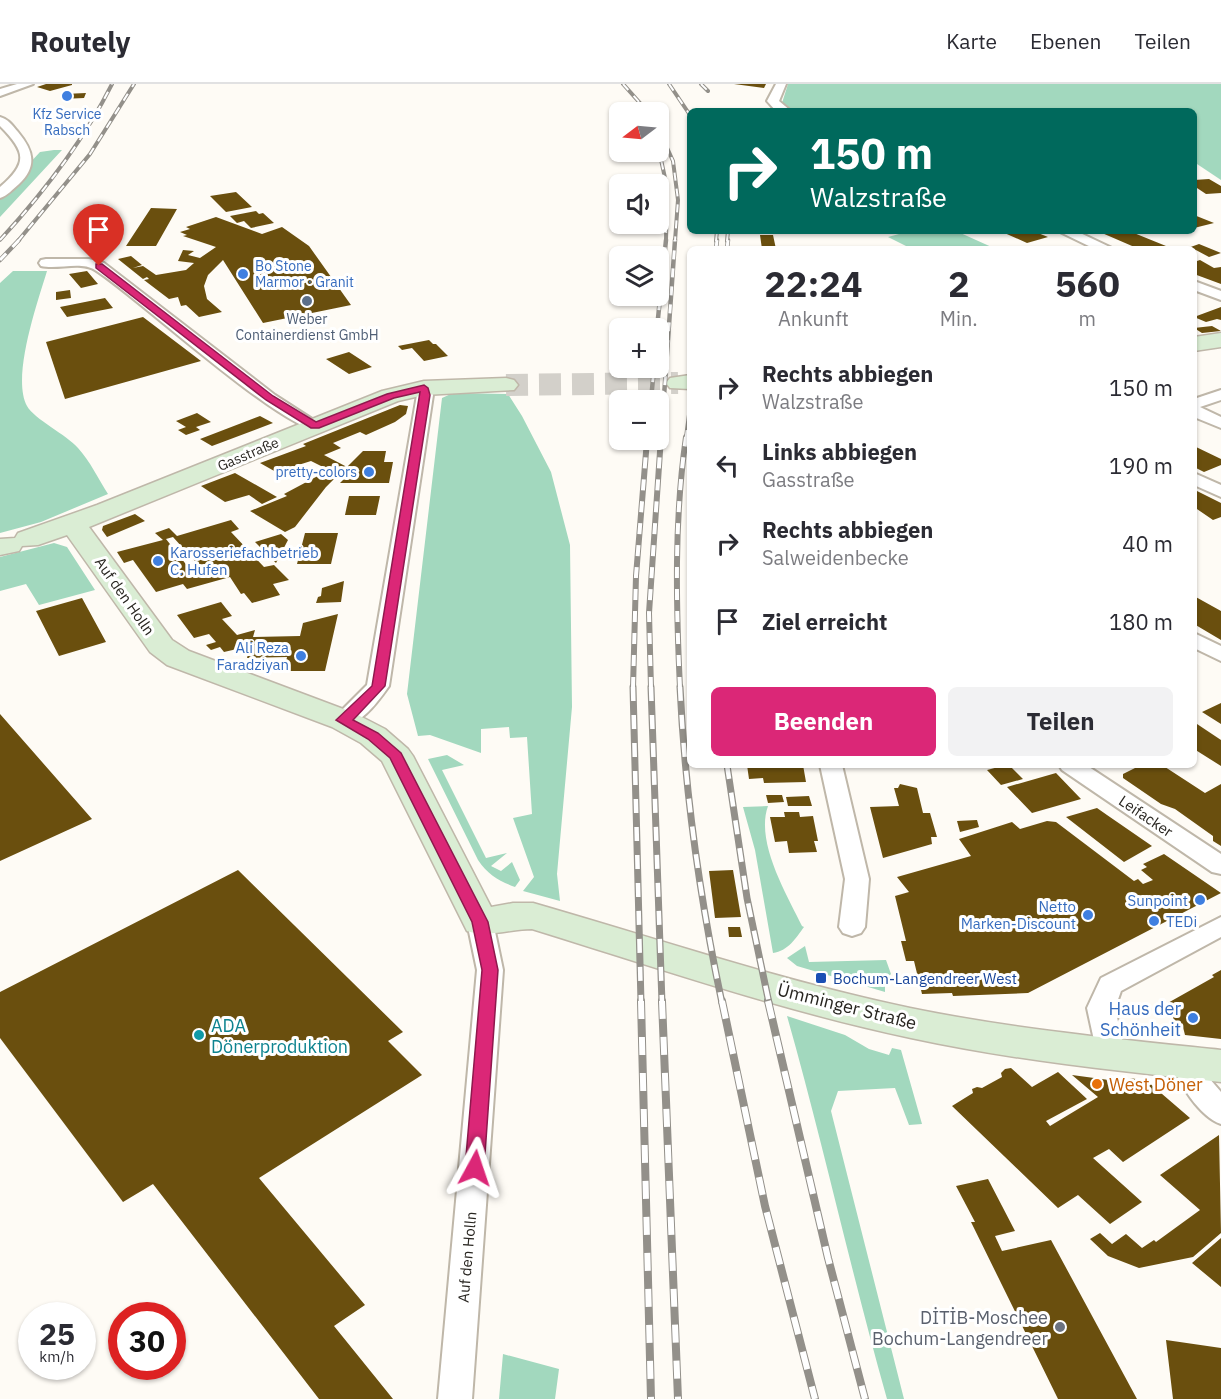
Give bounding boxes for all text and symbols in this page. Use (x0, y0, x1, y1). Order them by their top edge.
text: Routely (30, 23, 131, 60)
text: Karte (946, 27, 997, 55)
text: Ebenen (1030, 27, 1101, 55)
text: Teilen (1134, 27, 1191, 55)
marker: Kfz Service Rabsch (60, 89, 74, 103)
north arrow (609, 102, 669, 162)
map controls (609, 102, 669, 450)
place label: Kfz Service Rabsch (32, 105, 102, 139)
text: 150 m (810, 126, 933, 181)
icon: right (711, 132, 789, 210)
button: sound (609, 174, 669, 234)
text: Walzstraße (810, 179, 947, 214)
pin (73, 204, 124, 266)
icon: arrive (82, 213, 115, 246)
button: layers (609, 246, 669, 306)
place label: Bo Stone Marmor · Granit (255, 257, 354, 291)
text: 22:24 (764, 260, 862, 307)
text: 2 (948, 260, 970, 307)
text: 560 (1055, 260, 1120, 307)
marker: Bo Stone Marmor · Granit (236, 267, 250, 281)
marker: Weber Containerdienst GmbH (300, 294, 314, 308)
text: Ankunft (778, 305, 849, 332)
text: Min. (940, 305, 978, 332)
text: m (1079, 305, 1096, 332)
place label: Weber Containerdienst GmbH (235, 310, 379, 344)
button: + (609, 318, 669, 378)
text: Rechts abbiegen (762, 359, 933, 388)
icon: right (711, 371, 744, 404)
text: 150 m (1109, 373, 1173, 402)
text: Walzstraße (762, 388, 863, 415)
button: − (609, 390, 669, 450)
street label: Gasstraße (215, 433, 282, 475)
text: Links abbiegen (762, 437, 917, 466)
icon: left (711, 449, 744, 482)
text: 190 m (1109, 451, 1173, 480)
place label: pretty-colors (275, 463, 357, 481)
marker: pretty-colors (362, 465, 376, 479)
text: Gasstraße (762, 466, 855, 493)
text: Rechts abbiegen (762, 515, 933, 544)
icon: right (711, 527, 744, 560)
text: 40 m (1122, 529, 1173, 558)
place label: Karosseriefachbetrieb C. Hufen (170, 543, 319, 579)
text: Salweidenbecke (762, 544, 909, 571)
street label: Auf den Holln (91, 553, 159, 639)
marker: Karosseriefachbetrieb C. Hufen (151, 554, 165, 568)
icon: arrive (711, 605, 744, 638)
text: Ziel erreicht (762, 607, 887, 636)
text: 180 m (1109, 607, 1173, 636)
place label: Ali Reza Faradziyan (217, 638, 289, 674)
marker: Ali Reza Faradziyan (294, 649, 308, 663)
button: Beenden (711, 687, 936, 756)
button: Teilen (948, 687, 1173, 756)
street label: Leifacker (1115, 791, 1177, 841)
place label: Sunpoint (1128, 891, 1188, 910)
marker: Sunpoint (1193, 893, 1207, 907)
place label: Netto Marken-Discount (961, 897, 1076, 933)
marker: Netto Marken-Discount (1081, 908, 1095, 922)
place label: TEDi (1166, 912, 1197, 931)
marker: TEDi (1147, 914, 1161, 928)
place label: Bochum-Langendreer West (833, 969, 1017, 988)
marker: Bochum-Langendreer West (814, 971, 828, 985)
street label: Ümminger Straße (775, 978, 919, 1034)
place label: Haus der Schönheit (1100, 997, 1181, 1041)
marker: Haus der Schönheit (1186, 1011, 1200, 1025)
place label: ADA Dönerproduktion (211, 1014, 348, 1058)
marker: ADA Dönerproduktion (192, 1028, 206, 1042)
place label: West Döner (1109, 1073, 1203, 1096)
marker: West Döner (1090, 1077, 1104, 1091)
position arrow (443, 1136, 507, 1200)
street label: Auf den Holln (454, 1211, 480, 1303)
speed limit sign: 30 (108, 1302, 186, 1380)
place label: DİTİB-Moschee Bochum-Langendreer (872, 1306, 1048, 1350)
text: 25 (39, 1314, 75, 1353)
marker: DİTİB-Moschee Bochum-Langendreer (1053, 1320, 1067, 1334)
text: km/h (39, 1347, 75, 1366)

